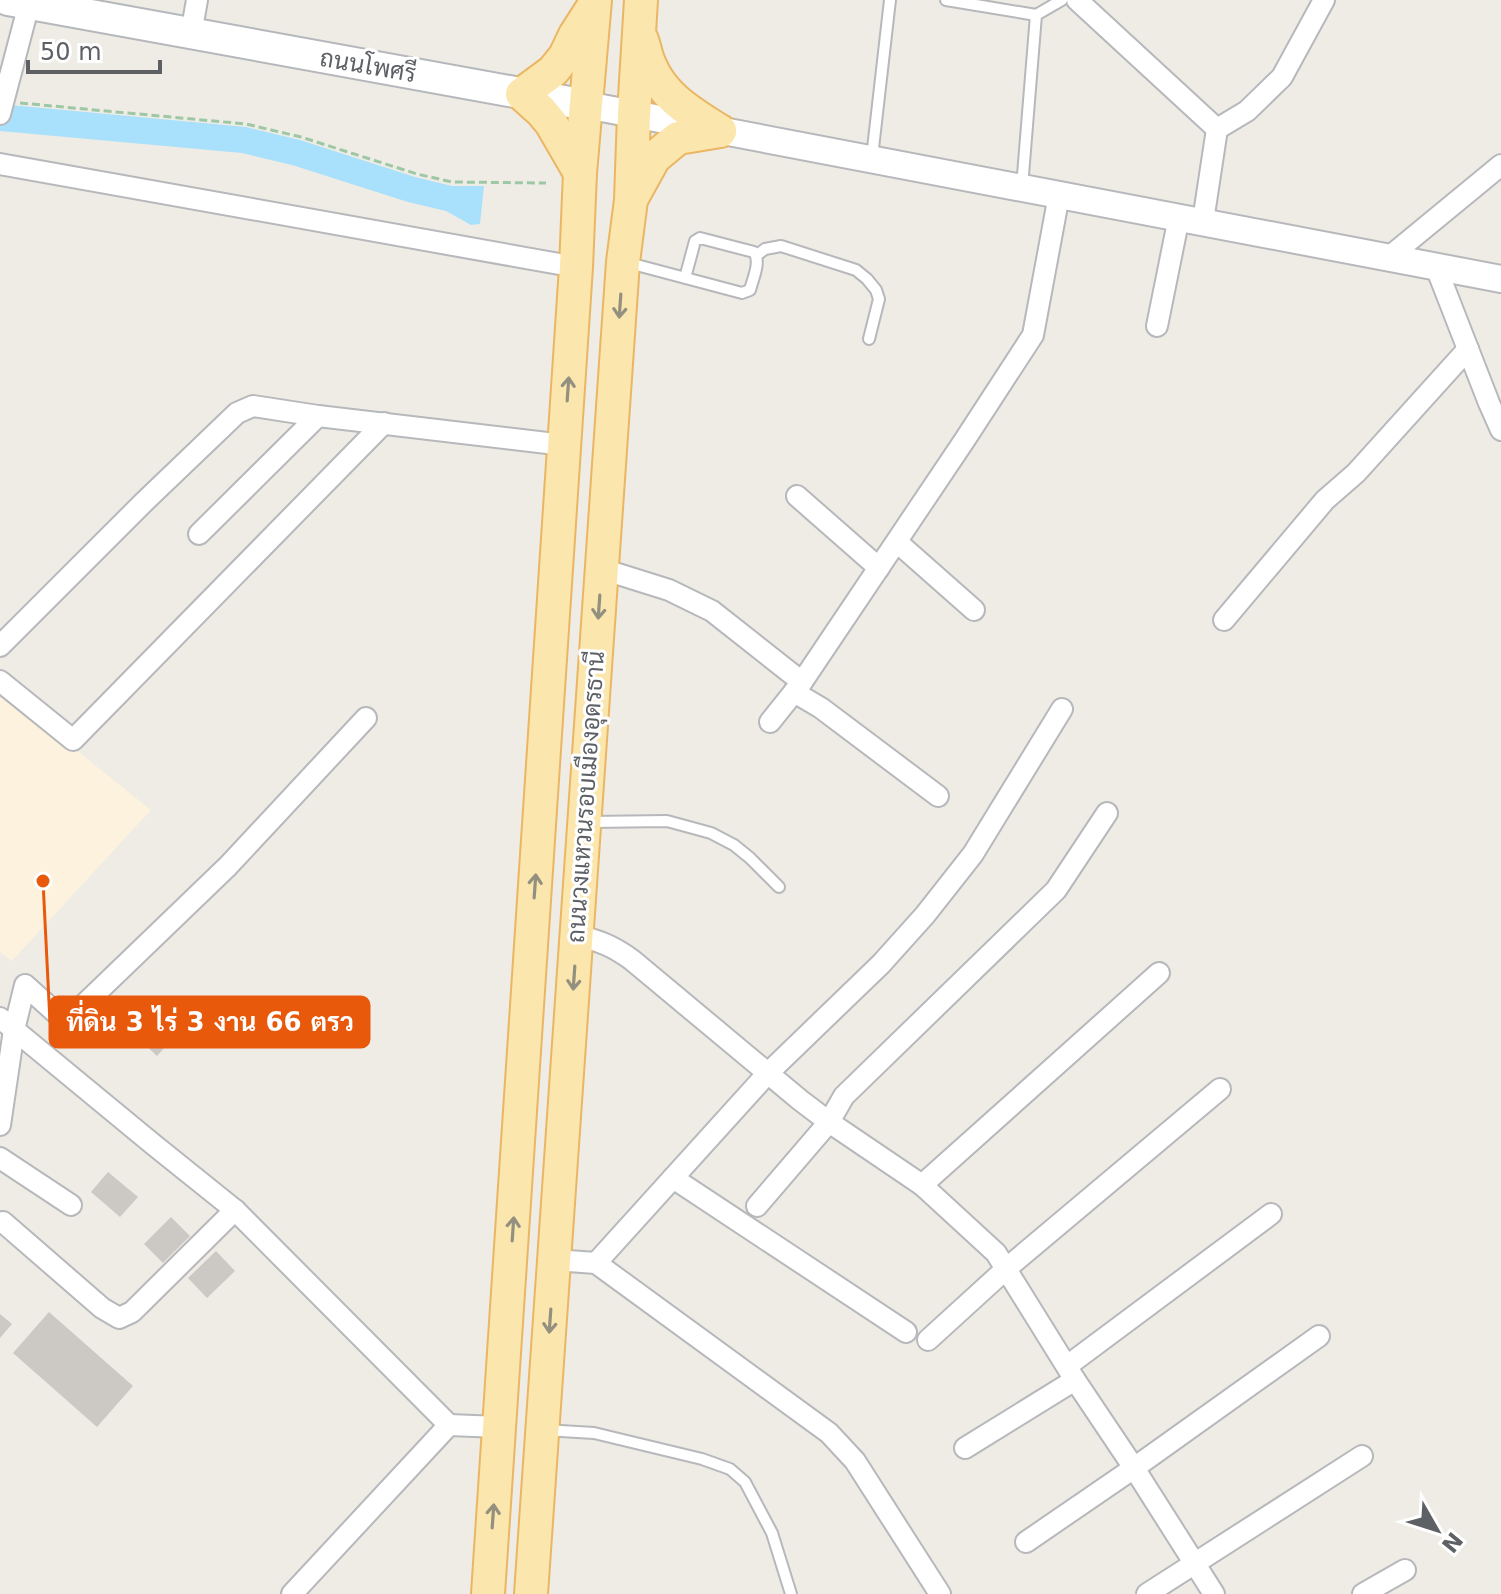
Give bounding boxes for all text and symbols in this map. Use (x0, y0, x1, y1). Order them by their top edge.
scale bar (28, 24, 160, 74)
text: 50 m (40, 38, 102, 66)
street label: ถนนโพศรี (318, 42, 419, 88)
one-way arrow (612, 292, 627, 319)
one-way arrow (561, 376, 576, 403)
one-way arrow (591, 593, 606, 620)
street label: ถนนวงแหวนรอบเมืองอุดรธานี (561, 650, 612, 944)
one-way arrow (528, 873, 543, 900)
one-way arrow (566, 964, 581, 991)
callout: ที่ดิน 3 ไร่ 3 งาน 66 ตรว (50, 997, 369, 1047)
text: ที่ดิน 3 ไร่ 3 งาน 66 ตรว (66, 999, 354, 1037)
one-way arrow (506, 1216, 521, 1243)
one-way arrow (542, 1307, 557, 1334)
north arrow (1397, 1490, 1477, 1570)
one-way arrow (486, 1503, 501, 1530)
text: N (1437, 1527, 1468, 1557)

